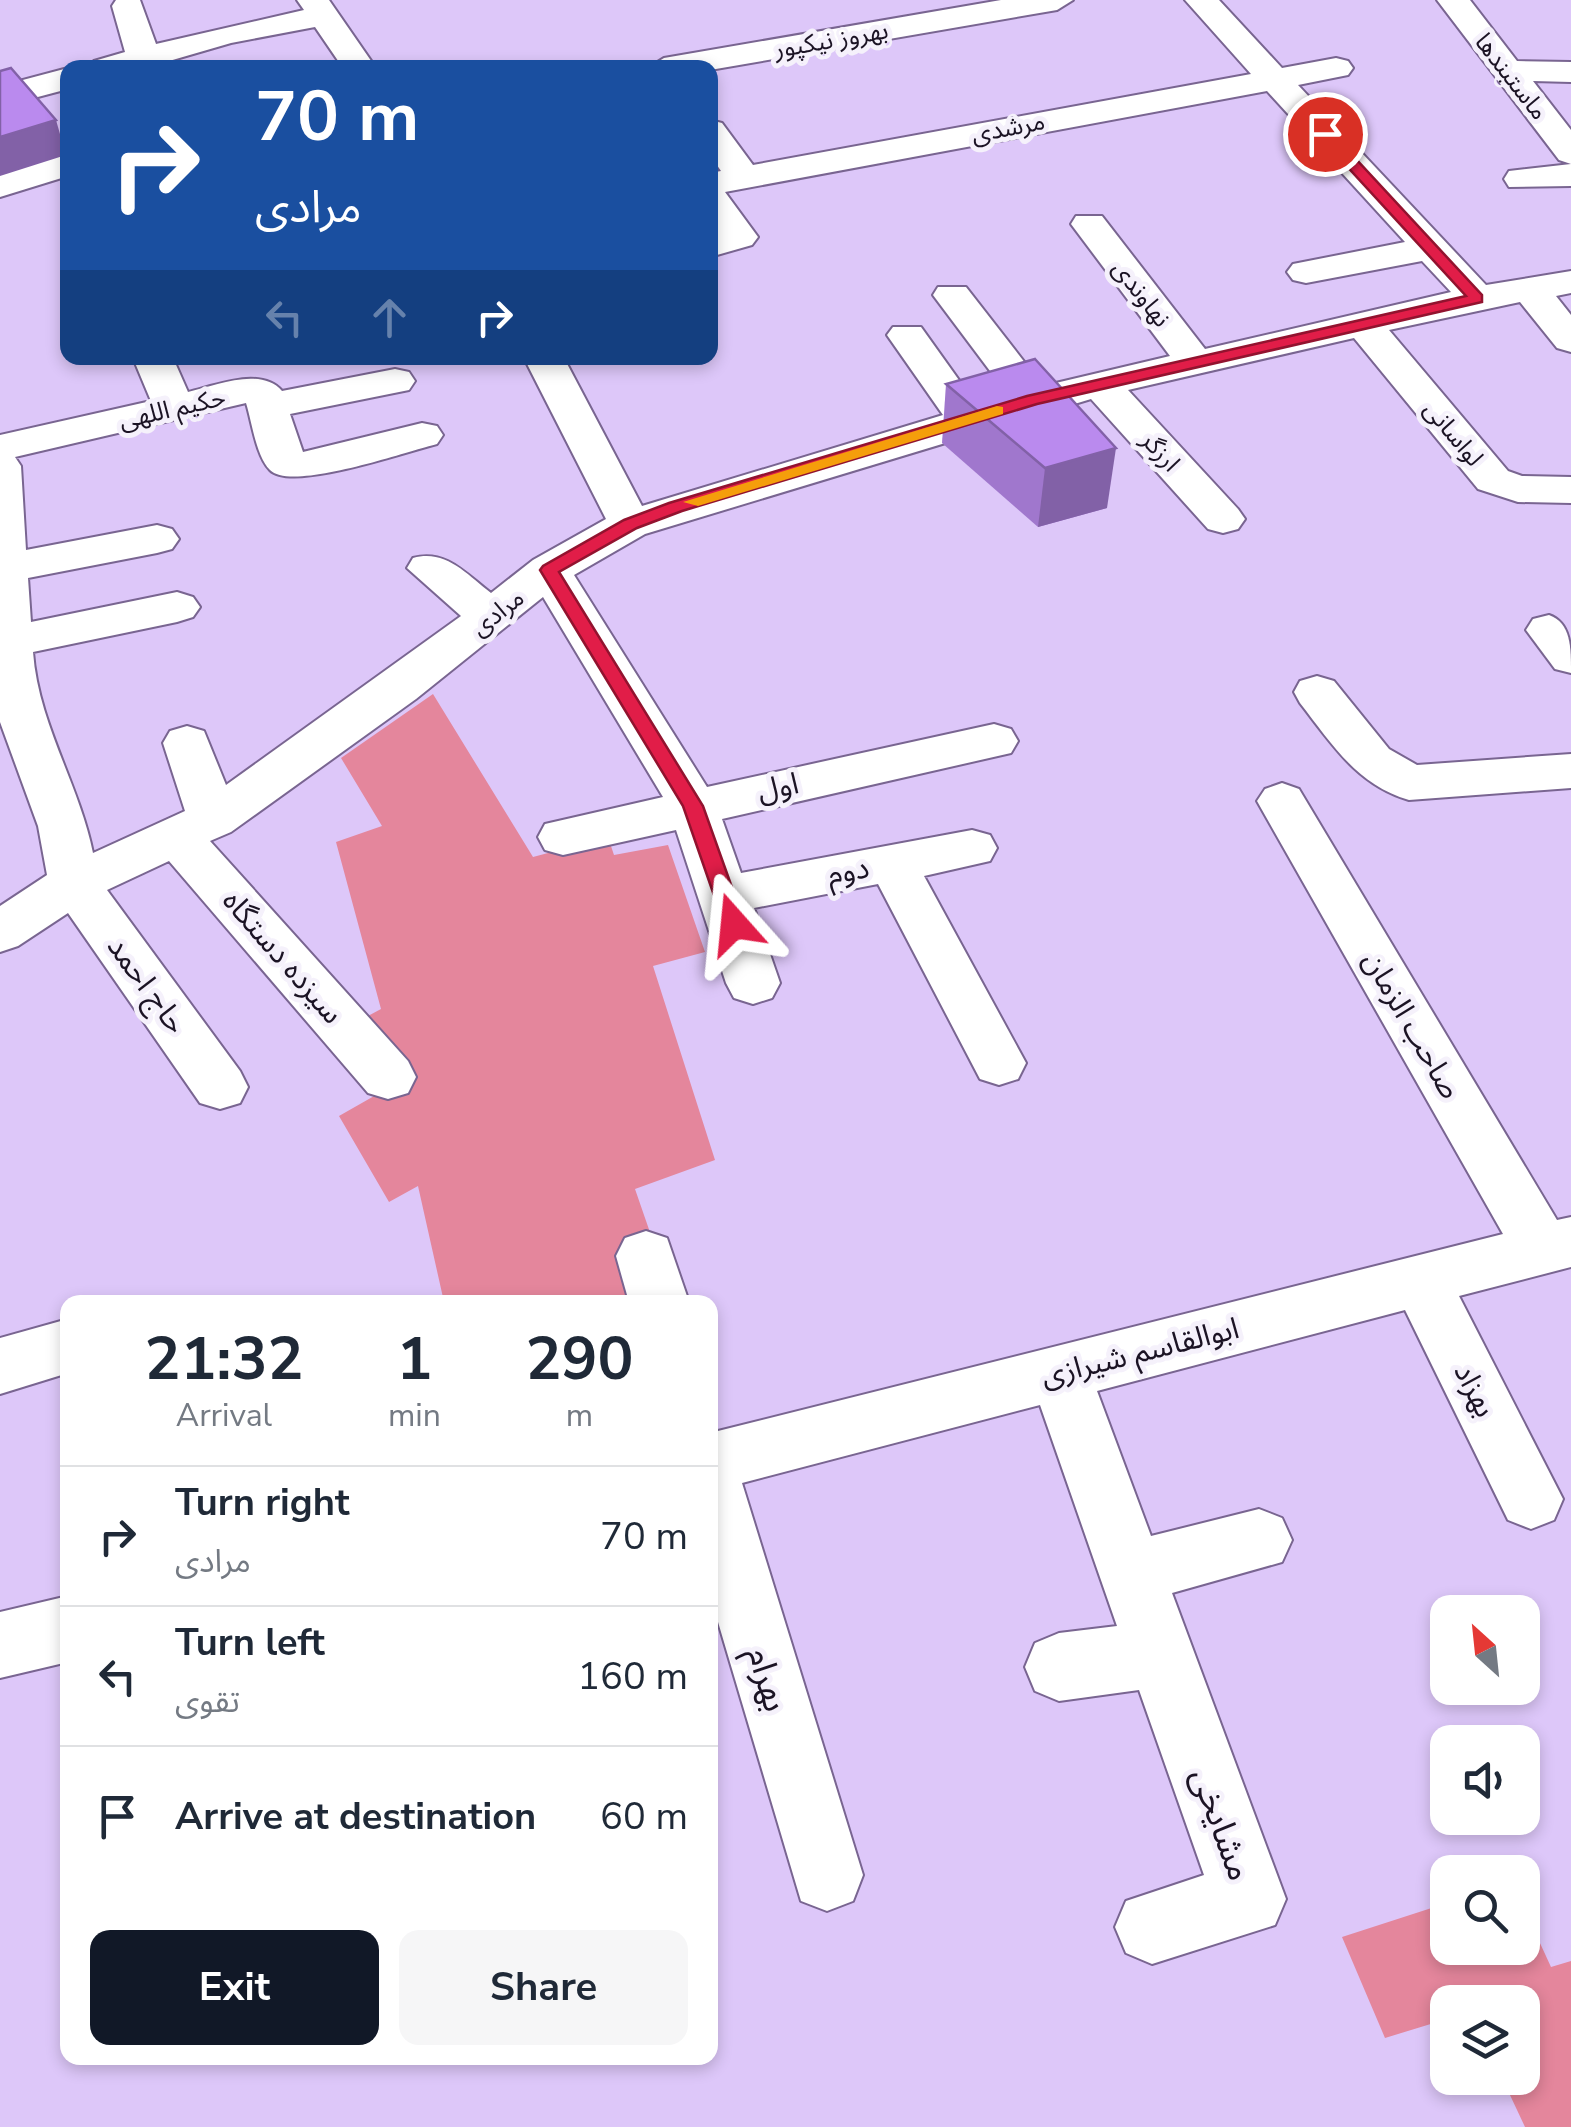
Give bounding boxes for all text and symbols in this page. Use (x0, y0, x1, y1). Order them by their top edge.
street label: بهروز نیکپور (771, 13, 891, 67)
street label: ماستبندها (1467, 26, 1556, 127)
text: 70 m (255, 69, 419, 165)
pin (1283, 92, 1368, 177)
icon: right (90, 100, 220, 230)
street label: مرشدی (969, 104, 1048, 152)
icon: arrive (1298, 107, 1353, 162)
text: مرادی (255, 177, 362, 238)
street label: نهاوندی (1104, 253, 1178, 334)
icon: left (257, 290, 312, 345)
icon: ahead (362, 290, 417, 345)
icon: right (467, 290, 522, 345)
street label: حکیم اللهی (116, 380, 229, 440)
street label: لواسانی (1416, 394, 1491, 474)
street label: ارزگر (1132, 423, 1187, 479)
street label: مرادی (464, 581, 531, 644)
street label: اول (754, 763, 803, 812)
street label: دوم (823, 847, 873, 897)
position arrow (682, 872, 786, 976)
street label: سیزده دستگاه (213, 882, 352, 1033)
street label: حاج احمد (96, 928, 196, 1043)
street label: صاحب الزمان (1353, 944, 1470, 1107)
street label: ابوالقاسم شیرازی (1037, 1308, 1244, 1399)
text: 21:32 (145, 1318, 303, 1400)
text: 1 (396, 1318, 432, 1400)
text: 290 (525, 1318, 633, 1400)
street label: بهزاد (1444, 1356, 1506, 1424)
text: Arrival (176, 1394, 272, 1437)
text: min (388, 1394, 441, 1437)
text: m (566, 1394, 593, 1437)
text: Turn right (175, 1477, 350, 1528)
icon: right (90, 1509, 145, 1564)
text: 70 m (600, 1511, 688, 1562)
text: مرادی (175, 1540, 251, 1583)
north arrow (1430, 1595, 1540, 1705)
map controls (1430, 1595, 1540, 2095)
text: Turn left (175, 1617, 325, 1668)
street label: بهرام (734, 1641, 800, 1718)
icon: left (90, 1649, 145, 1704)
text: 160 m (577, 1651, 688, 1702)
text: تقوی (175, 1680, 240, 1723)
button: sound (1430, 1725, 1540, 1835)
street label: مشایخی (1179, 1761, 1264, 1887)
icon: arrive (90, 1789, 145, 1844)
text: Arrive at destination (175, 1791, 536, 1842)
text: 60 m (600, 1791, 688, 1842)
button: search (1430, 1855, 1540, 1965)
button: Exit (90, 1930, 379, 2045)
button: Share (399, 1930, 688, 2045)
button: layers (1430, 1985, 1540, 2095)

